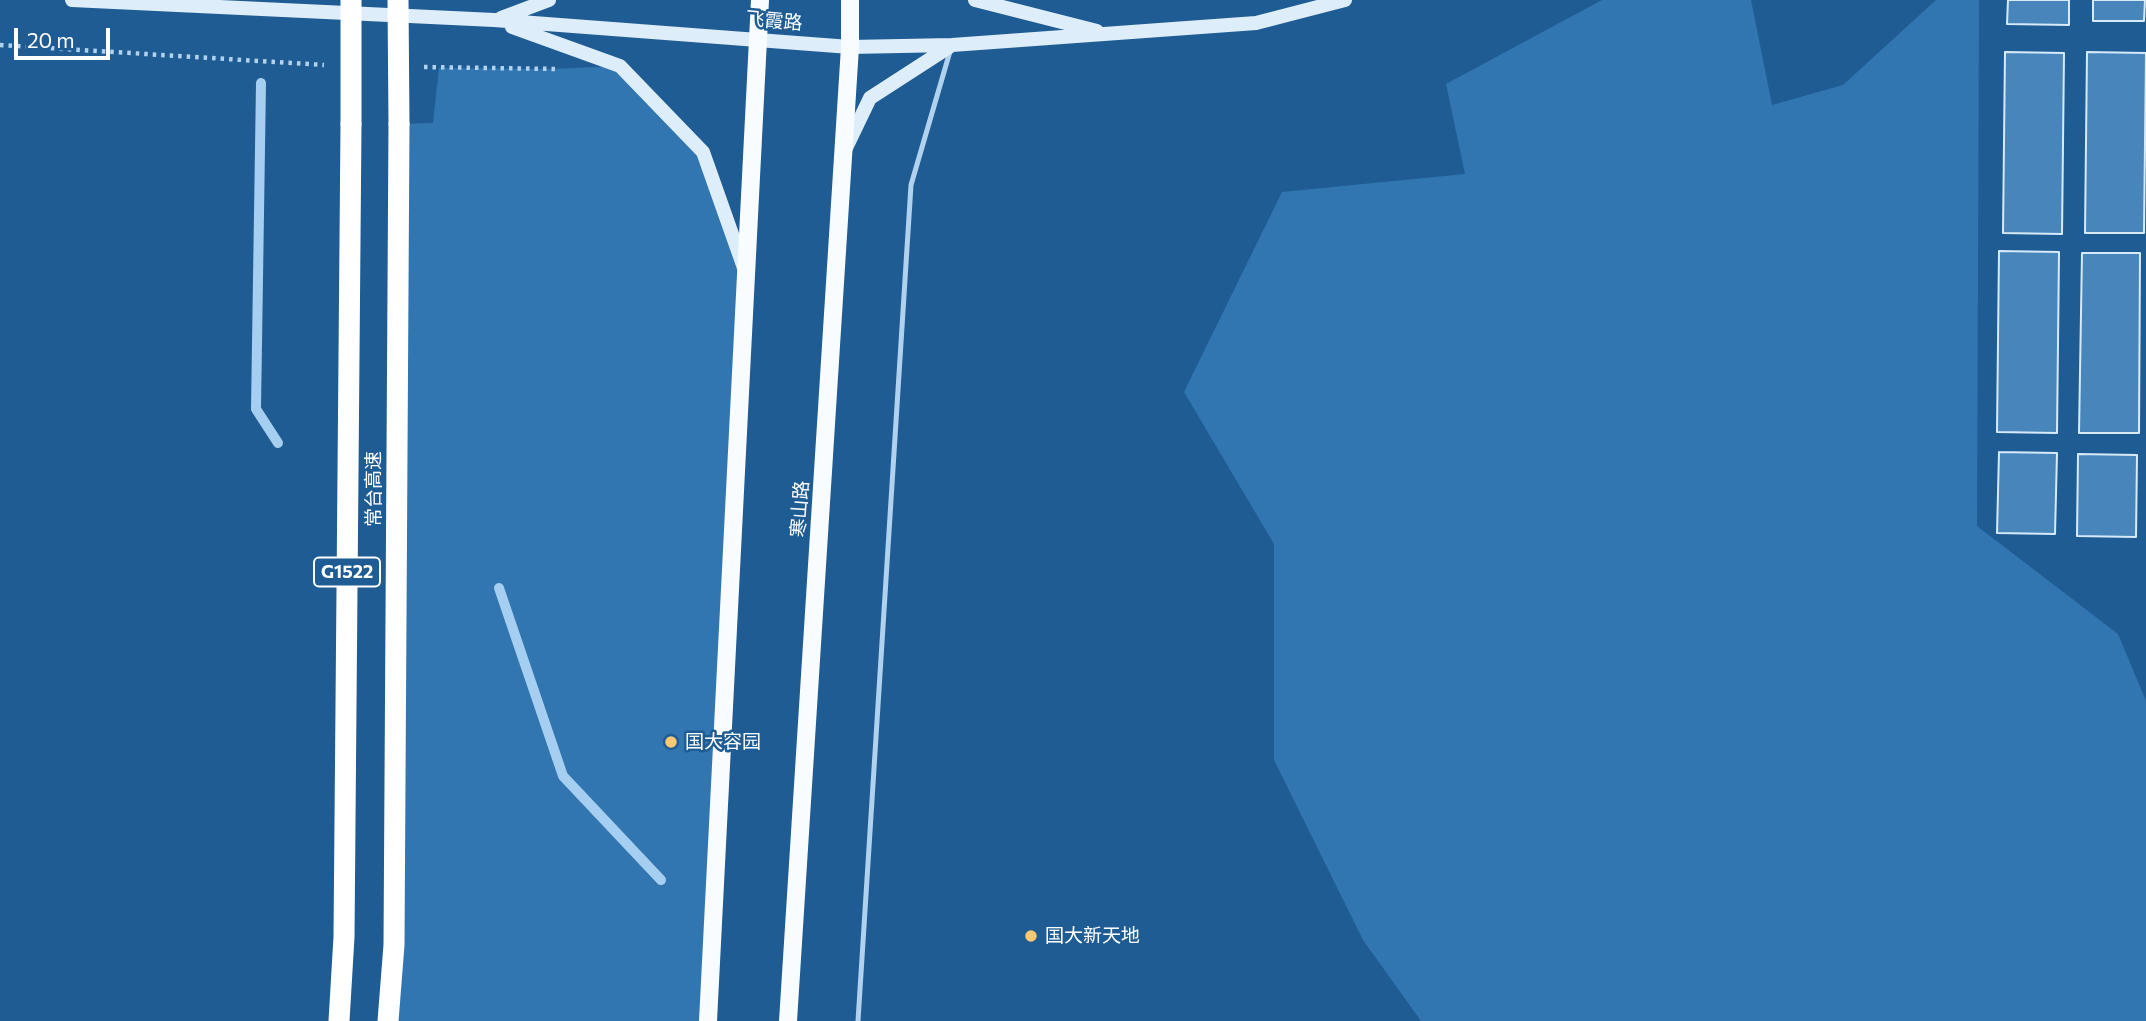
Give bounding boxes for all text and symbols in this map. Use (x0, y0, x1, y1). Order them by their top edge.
street label: 飞霞路 (745, 7, 803, 35)
scale bar (18, 14, 114, 58)
text: 20 m (27, 27, 75, 52)
street label: 常台高速 (363, 451, 385, 527)
street label: 寒山路 (787, 480, 813, 538)
road number: G1522 (314, 558, 380, 586)
place label: 国大容园 (685, 731, 761, 753)
marker: 国大容园 (663, 734, 679, 750)
place label: 国大新天地 (1045, 925, 1140, 947)
marker: 国大新天地 (1023, 928, 1039, 944)

